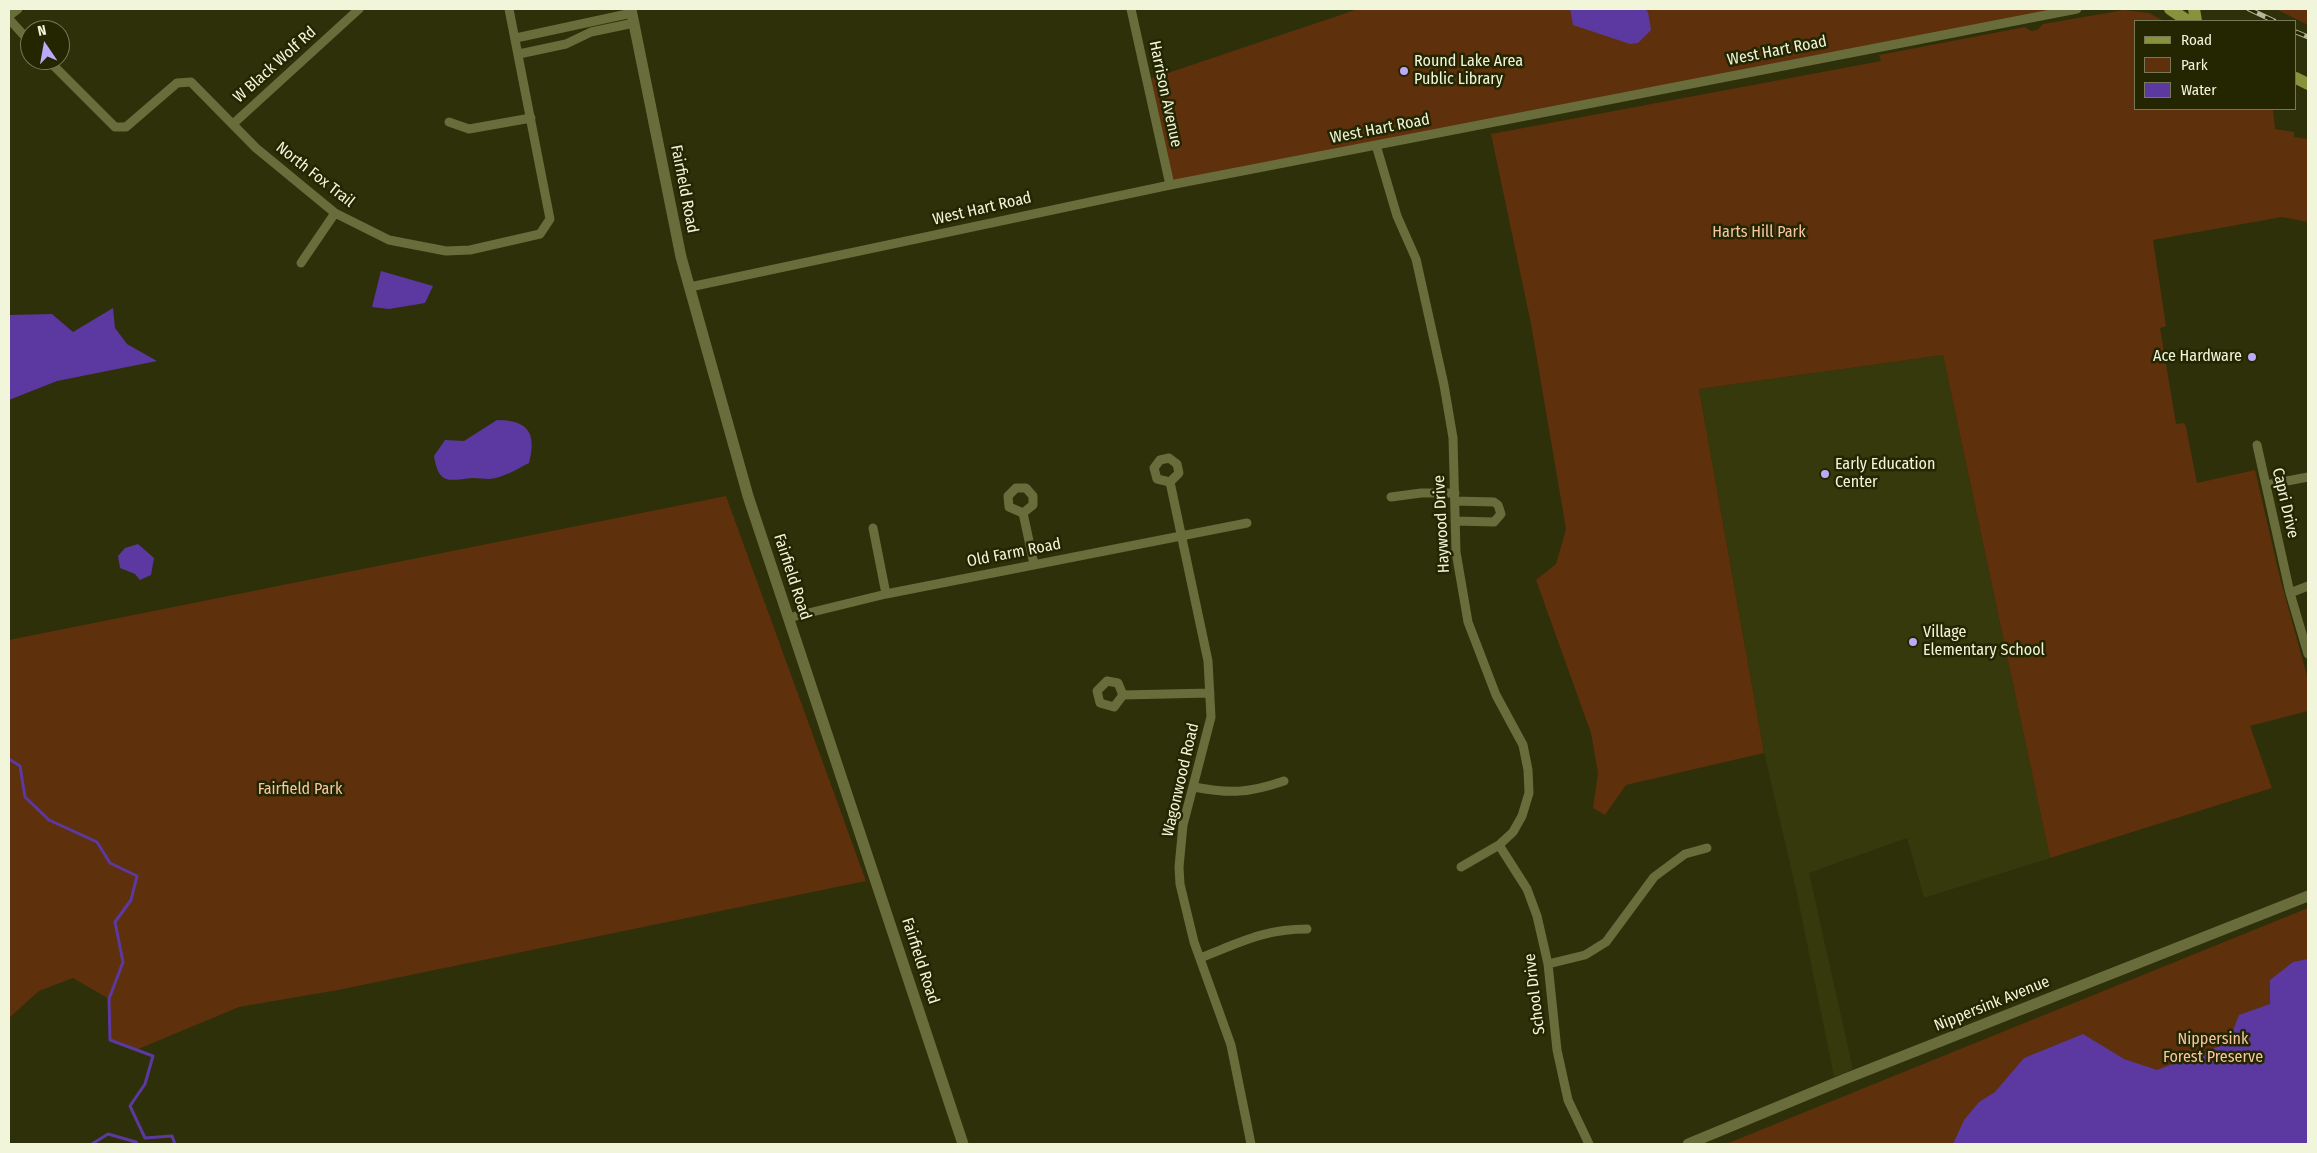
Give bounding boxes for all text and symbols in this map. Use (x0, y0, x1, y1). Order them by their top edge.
north arrow (20, 20, 70, 70)
legend (2134, 20, 2297, 110)
text: N (36, 22, 48, 40)
street label: W Black Wolf Rd (230, 23, 320, 107)
text: Road (2181, 31, 2212, 49)
street label: West Hart Road (1726, 32, 1828, 70)
street label: Harrison Avenue (1144, 39, 1186, 149)
place label: Round Lake Area Public Library (1414, 52, 1523, 90)
text: Park (2181, 56, 2208, 74)
marker: Round Lake Area Public Library (1398, 65, 1410, 77)
text: Water (2181, 81, 2216, 99)
street label: West Hart Road (1329, 110, 1431, 148)
street label: North Fox Trail (272, 138, 358, 212)
street label: Fairfield Road (666, 143, 702, 235)
street label: West Hart Road (931, 188, 1033, 230)
park label: Harts Hill Park (1712, 223, 1806, 243)
place label: Ace Hardware (2153, 347, 2242, 367)
marker: Ace Hardware (2246, 351, 2258, 363)
place label: Early Education Center (1835, 455, 1935, 493)
street label: Capri Drive (2268, 466, 2302, 540)
marker: Early Education Center (1819, 468, 1831, 480)
street label: Haywood Drive (1430, 475, 1454, 573)
street label: Fairfield Road (769, 532, 815, 622)
street label: Old Farm Road (965, 534, 1063, 572)
place label: Village Elementary School (1923, 623, 2045, 661)
marker: Village Elementary School (1907, 636, 1919, 648)
street label: Wagonwood Road (1159, 721, 1203, 839)
park label: Fairfield Park (258, 780, 342, 800)
street label: Fairfield Road (897, 916, 943, 1006)
street label: School Drive (1520, 952, 1550, 1036)
street label: Nippersink Avenue (1932, 972, 2052, 1036)
park label: Nippersink Forest Preserve (2163, 1030, 2263, 1068)

